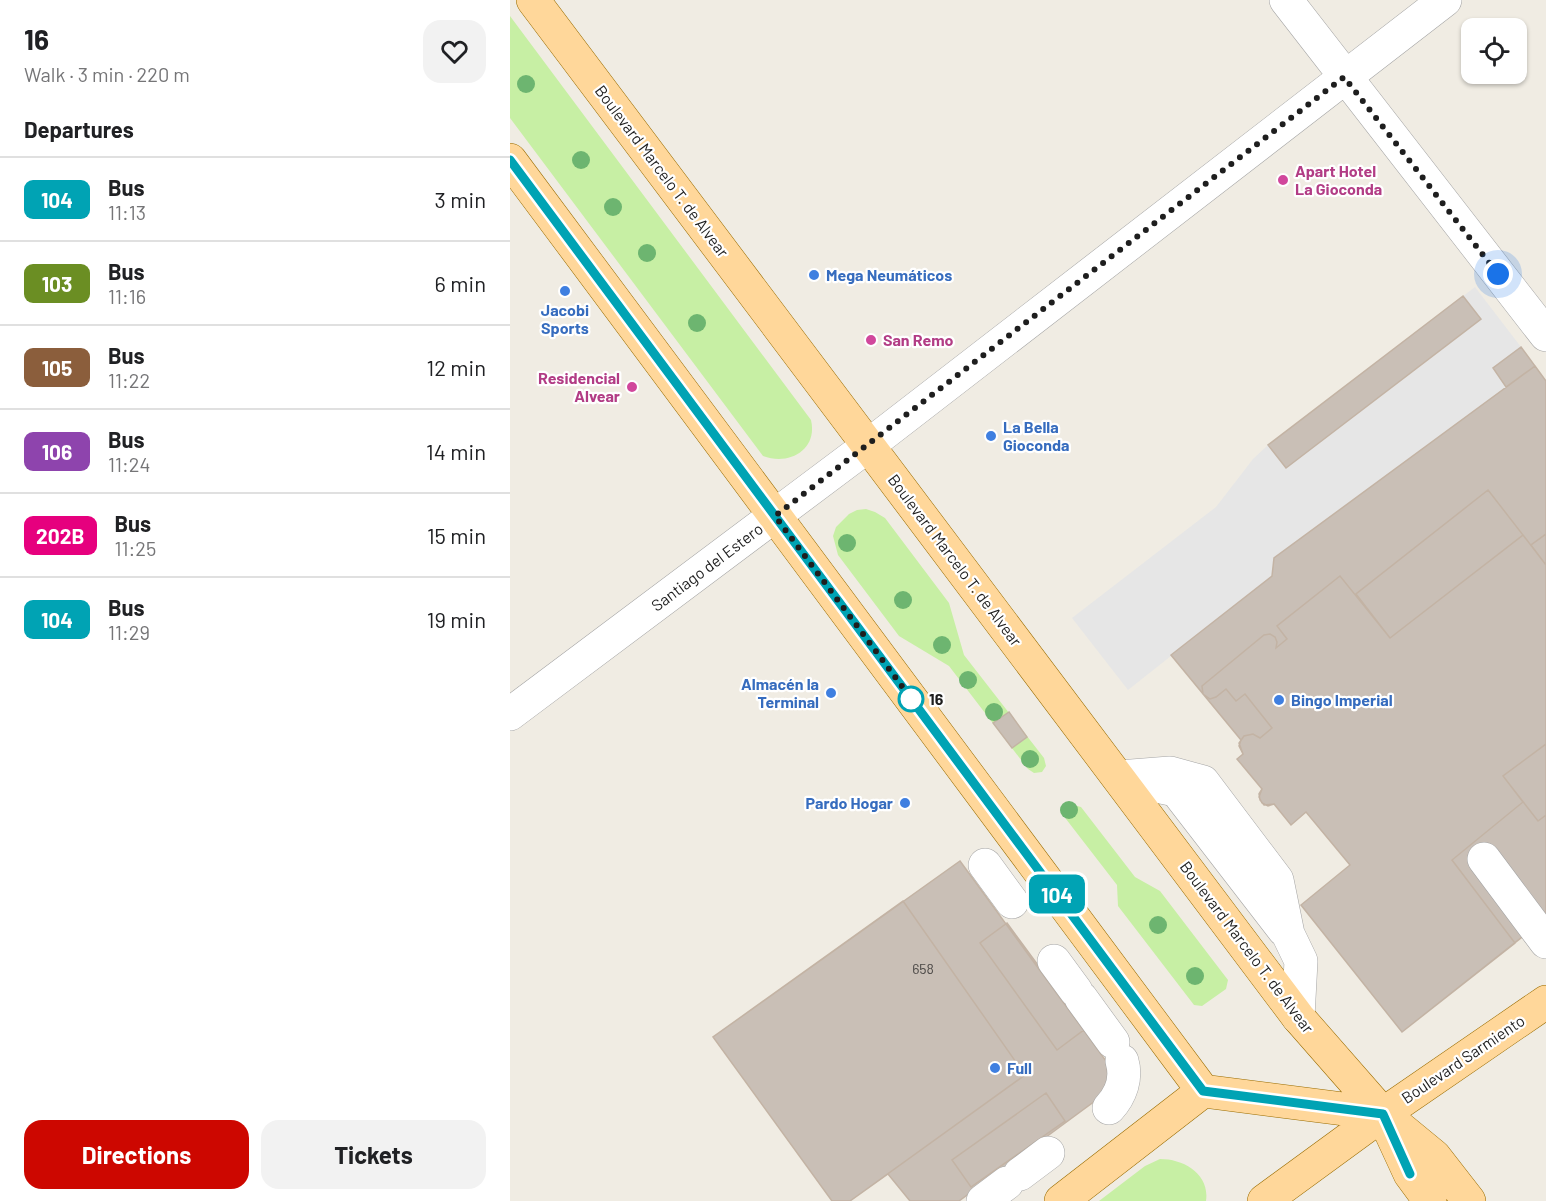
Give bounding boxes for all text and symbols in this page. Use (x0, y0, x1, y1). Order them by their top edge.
map controls (1461, 18, 1527, 84)
button: locate (1461, 18, 1527, 84)
button: heart (423, 20, 486, 83)
text: 16 (24, 22, 49, 56)
text: Walk · 3 min · 220 m (24, 62, 190, 86)
street label: Boulevard Marcelo T. de Alvear (592, 81, 733, 261)
text: Departures (24, 116, 134, 142)
place label: Apart Hotel La Gioconda (1295, 161, 1382, 198)
marker: Apart Hotel La Gioconda (1276, 173, 1290, 187)
text: Bus (108, 174, 145, 200)
text: 3 min (435, 186, 486, 212)
text: 104 (41, 187, 73, 212)
text: 11:13 (108, 200, 146, 224)
text: Bus (108, 258, 145, 284)
your location (1483, 259, 1513, 289)
place label: Mega Neumáticos (826, 265, 952, 284)
marker: Mega Neumáticos (807, 268, 821, 282)
text: 6 min (435, 270, 486, 296)
text: 103 (42, 271, 72, 296)
text: 11:16 (108, 284, 146, 308)
marker: Jacobi Sports (558, 284, 572, 298)
place label: Jacobi Sports (541, 300, 589, 337)
place label: San Remo (883, 330, 954, 349)
marker: San Remo (864, 333, 878, 347)
text: Bus (108, 342, 145, 368)
text: 12 min (426, 354, 486, 380)
text: 105 (42, 355, 72, 380)
text: 11:22 (108, 368, 150, 392)
place label: Residencial Alvear (538, 368, 620, 405)
marker: Residencial Alvear (625, 380, 639, 394)
place label: La Bella Gioconda (1003, 417, 1069, 454)
text: Bus (108, 426, 145, 452)
marker: La Bella Gioconda (984, 429, 998, 443)
text: 14 min (426, 438, 486, 464)
text: 106 (42, 439, 72, 464)
text: 11:24 (108, 452, 151, 476)
street label: Boulevard Marcelo T. de Alvear (885, 470, 1026, 650)
text: Bus (115, 510, 151, 536)
street label: Santiago del Estero (647, 518, 766, 615)
text: 15 min (427, 522, 486, 548)
text: 202B (36, 523, 85, 548)
text: 11:25 (115, 536, 156, 560)
text: Bus (108, 594, 145, 620)
text: 19 min (427, 606, 486, 632)
text: 104 (41, 607, 73, 632)
text: 11:29 (108, 620, 150, 644)
place label: Almacén la Terminal (741, 674, 819, 711)
marker: Almacén la Terminal (824, 686, 838, 700)
marker: 16 (898, 686, 924, 712)
place label: 16 (929, 689, 944, 708)
place label: Bingo Imperial (1291, 690, 1393, 709)
marker: Bingo Imperial (1272, 693, 1286, 707)
place label: Pardo Hogar (806, 793, 893, 812)
marker: Pardo Hogar (898, 796, 912, 810)
street label: Boulevard Marcelo T. de Alvear (1177, 857, 1318, 1037)
line badge: 104 (1022, 874, 1092, 914)
text: 104 (1041, 882, 1073, 907)
house number: 658 (912, 960, 934, 977)
street label: Boulevard Sarmiento (1397, 1010, 1528, 1107)
place label: Full (1007, 1058, 1032, 1077)
marker: Full (988, 1061, 1002, 1075)
button: Directions (24, 1120, 249, 1189)
button: Tickets (261, 1120, 486, 1189)

